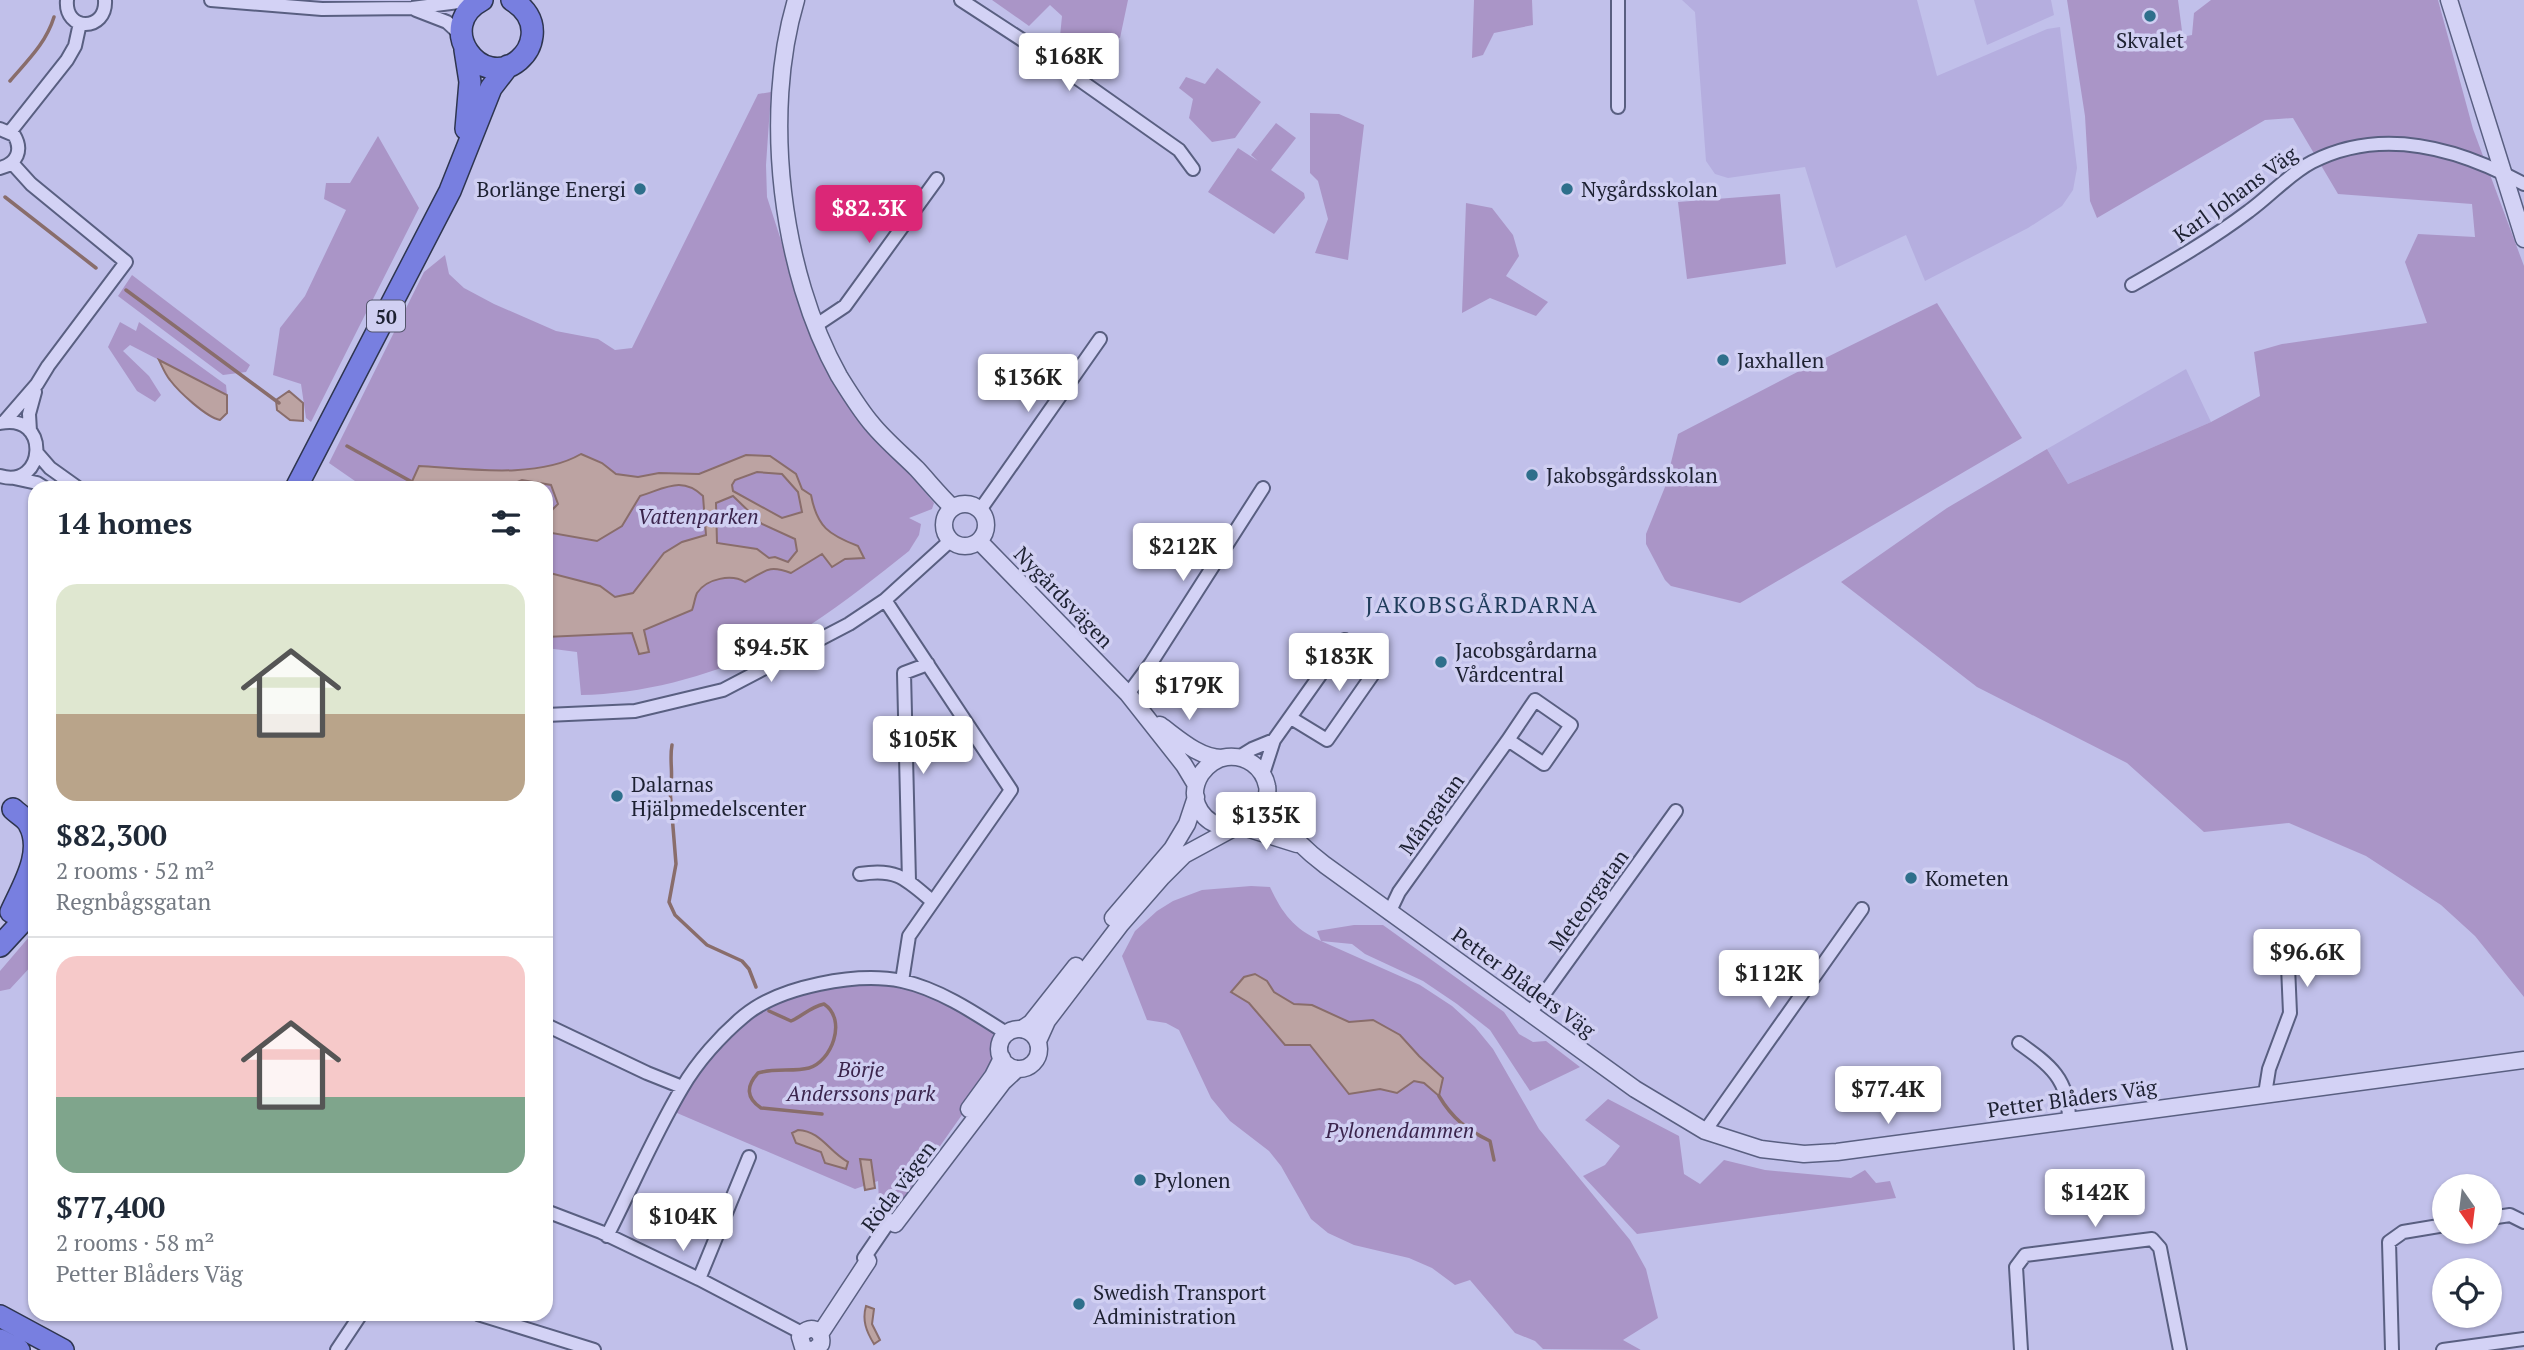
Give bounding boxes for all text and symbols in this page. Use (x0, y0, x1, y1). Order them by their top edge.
marker: Skvalet (2142, 8, 2158, 24)
place label: Skvalet (2116, 26, 2184, 54)
pin: $168K (1020, 34, 1118, 93)
text: $168K (1035, 40, 1103, 71)
street label: Karl Johans Väg (2167, 139, 2303, 248)
place label: Borlänge Energi (477, 175, 626, 203)
place label: Nygårdsskolan (1581, 175, 1718, 203)
marker: Borlänge Energi (632, 181, 648, 197)
marker: Nygårdsskolan (1559, 181, 1575, 197)
pin: $82.3K (812, 186, 926, 245)
text: $82.3K (831, 192, 907, 223)
road number: 50 (367, 300, 405, 332)
place label: Jaxhallen (1737, 346, 1825, 374)
marker: Jaxhallen (1715, 352, 1731, 368)
pin: $136K (979, 354, 1077, 414)
text: $136K (994, 361, 1062, 392)
place label: Jakobsgårdsskolan (1546, 461, 1718, 489)
marker: Jakobsgårdsskolan (1524, 467, 1540, 483)
park label: Vattenparken (637, 502, 759, 530)
text: 14 homes (56, 503, 192, 543)
icon: filters (487, 504, 525, 542)
pin: $212K (1134, 524, 1232, 583)
text: $212K (1149, 530, 1217, 561)
street label: Nygårdsvägen (1008, 540, 1120, 654)
district label: JAKOBSGÅRDARNA (1365, 589, 1599, 620)
pin: $94.5K (714, 624, 828, 684)
icon: home (228, 630, 354, 756)
text: $94.5K (733, 631, 809, 662)
pin: $183K (1290, 634, 1388, 693)
place label: Jacobsgårdarna Vårdcentral (1455, 636, 1598, 688)
text: $183K (1305, 640, 1373, 671)
marker: Jacobsgårdarna Vårdcentral (1433, 654, 1449, 670)
pin: $179K (1140, 662, 1238, 722)
text: $179K (1155, 669, 1223, 700)
pin: $105K (874, 716, 972, 776)
text: $105K (889, 723, 957, 754)
street label: Mångatan (1392, 767, 1470, 860)
place label: Dalarnas Hjälpmedelscenter (631, 770, 806, 822)
marker: Dalarnas Hjälpmedelscenter (609, 788, 625, 804)
pin: $135K (1217, 792, 1315, 852)
text: $135K (1232, 799, 1300, 830)
text: $82,300 (56, 815, 167, 855)
street label: Meteorgatan (1542, 843, 1635, 956)
text: 2 rooms · 52 m² (56, 855, 215, 886)
place label: Kometen (1925, 864, 2009, 892)
marker: Kometen (1903, 870, 1919, 886)
text: Regnbågsgatan (56, 886, 211, 917)
street label: Petter Blåders Väg (1447, 921, 1602, 1044)
pin: $96.6K (2250, 930, 2364, 989)
text: $96.6K (2269, 936, 2345, 967)
pin: $112K (1720, 950, 1818, 1010)
text: $112K (1735, 957, 1803, 988)
icon: home (228, 1002, 354, 1128)
park label: Börje Anderssons park (785, 1055, 936, 1107)
pin: $77.4K (1831, 1066, 1945, 1126)
street label: Petter Blåders Väg (1986, 1072, 2159, 1124)
text: $77.4K (1851, 1073, 1925, 1104)
park label: Pylonendammen (1325, 1116, 1474, 1144)
street label: Röda vägen (855, 1134, 942, 1237)
place label: Pylonen (1154, 1166, 1231, 1194)
pin: $142K (2046, 1170, 2144, 1229)
marker: Pylonen (1132, 1172, 1148, 1188)
north arrow (2432, 1174, 2502, 1244)
map controls (2432, 1174, 2502, 1328)
text: $142K (2061, 1176, 2129, 1207)
text: $77,400 (56, 1187, 165, 1227)
pin: $104K (634, 1194, 732, 1253)
text: $104K (649, 1200, 717, 1231)
text: 2 rooms · 58 m² (56, 1227, 215, 1258)
text: Petter Blåders Väg (56, 1258, 243, 1289)
button: locate (2432, 1258, 2502, 1328)
place label: Swedish Transport Administration (1093, 1278, 1267, 1330)
marker: Swedish Transport Administration (1071, 1296, 1087, 1312)

